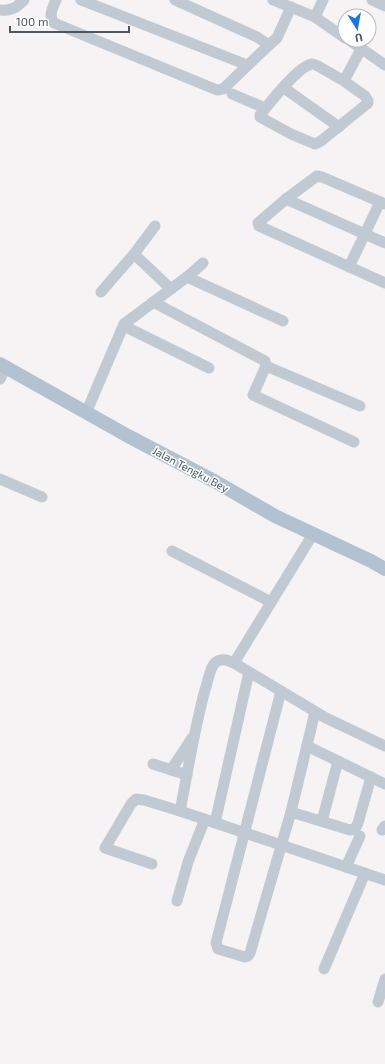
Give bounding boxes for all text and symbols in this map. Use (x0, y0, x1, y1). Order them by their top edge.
scale bar (10, 8, 129, 34)
north arrow (337, 8, 377, 48)
text: 100 m (16, 14, 48, 28)
text: U (354, 31, 364, 45)
street label: Jalan Tengku Bey (151, 444, 231, 495)

